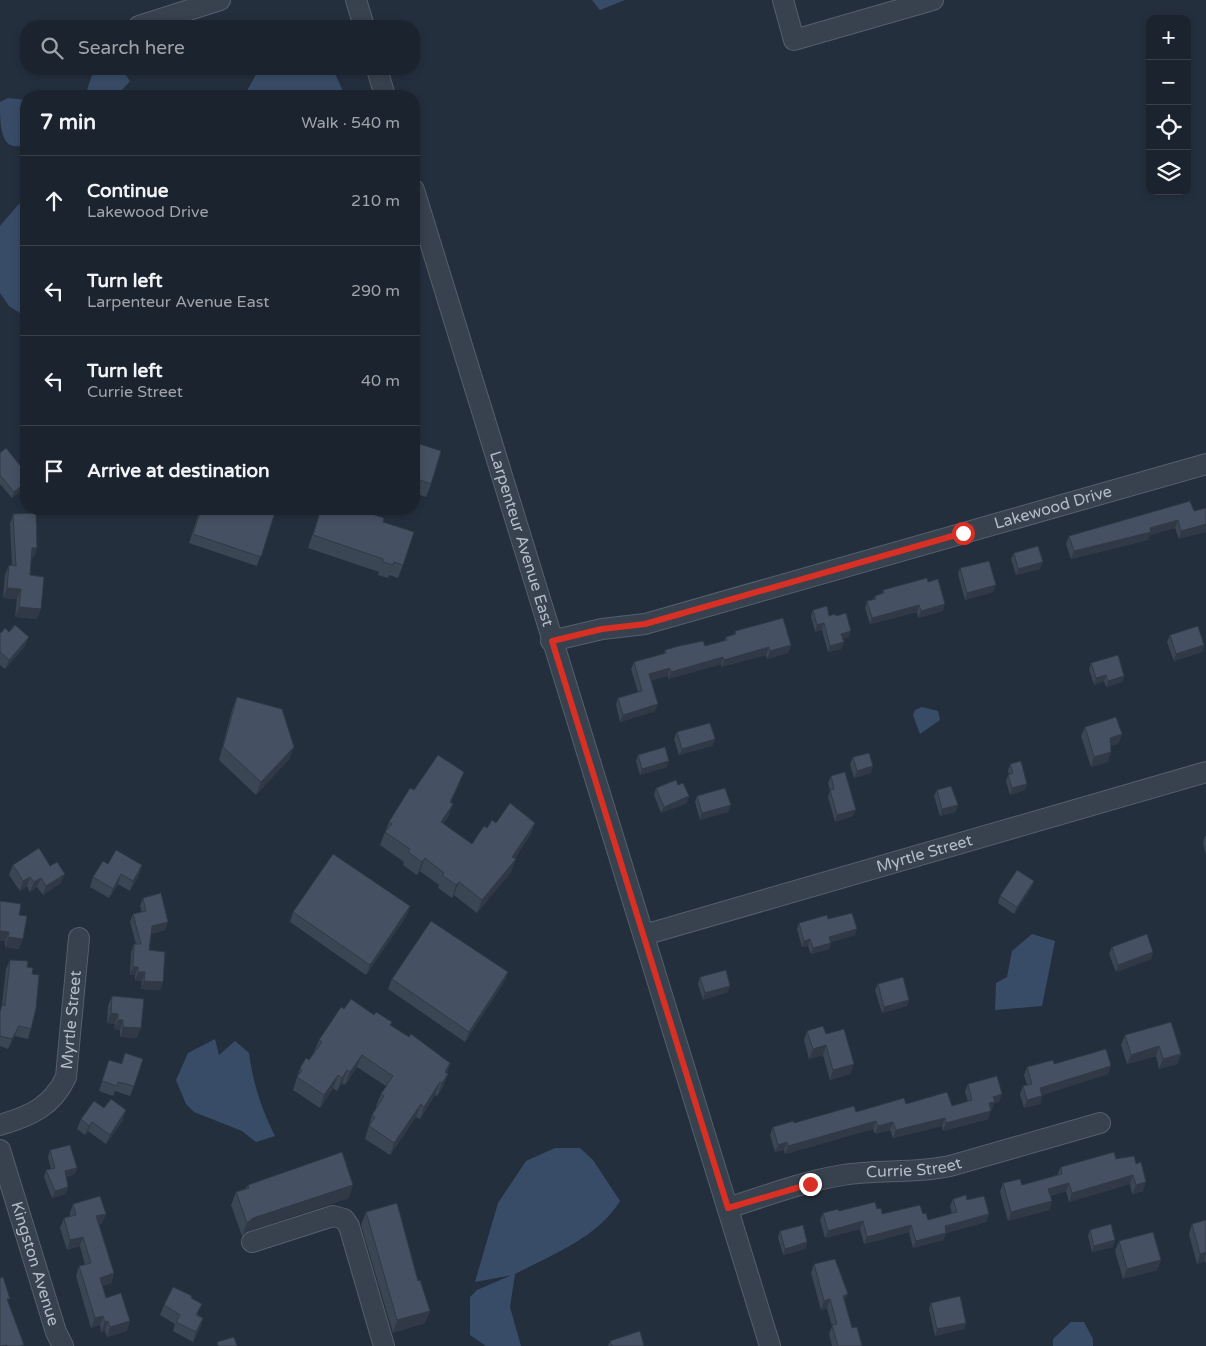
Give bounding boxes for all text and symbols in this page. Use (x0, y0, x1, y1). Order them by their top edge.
map controls (1146, 15, 1191, 195)
button: + (1146, 15, 1191, 60)
search box (20, 20, 420, 75)
icon: search (38, 34, 66, 62)
text: Search here (78, 37, 185, 59)
button: − (1146, 60, 1191, 105)
button: locate (1146, 105, 1191, 150)
text: 7 min (40, 110, 96, 135)
text: Walk · 540 m (301, 113, 400, 133)
button: layers (1146, 150, 1191, 195)
text: Continue (87, 180, 169, 202)
icon: ahead (40, 187, 68, 215)
text: 210 m (351, 191, 400, 211)
text: Lakewood Drive (87, 202, 208, 222)
text: Turn left (87, 270, 163, 292)
icon: left (40, 277, 68, 305)
text: 290 m (351, 281, 400, 301)
text: Larpenteur Avenue East (87, 292, 269, 312)
text: Turn left (87, 360, 163, 382)
icon: left (40, 367, 68, 395)
text: 40 m (361, 371, 400, 391)
text: Currie Street (87, 382, 183, 402)
street label: Larpenteur Avenue East (485, 449, 558, 629)
icon: arrive (40, 457, 68, 485)
text: Arrive at destination (87, 460, 270, 482)
street label: Lakewood Drive (992, 481, 1114, 534)
route start (952, 522, 975, 545)
street label: Myrtle Street (874, 830, 975, 877)
street label: Myrtle Street (57, 970, 86, 1070)
street label: Currie Street (866, 1153, 964, 1182)
route end (799, 1173, 822, 1196)
street label: Kingston Avenue (6, 1199, 64, 1328)

